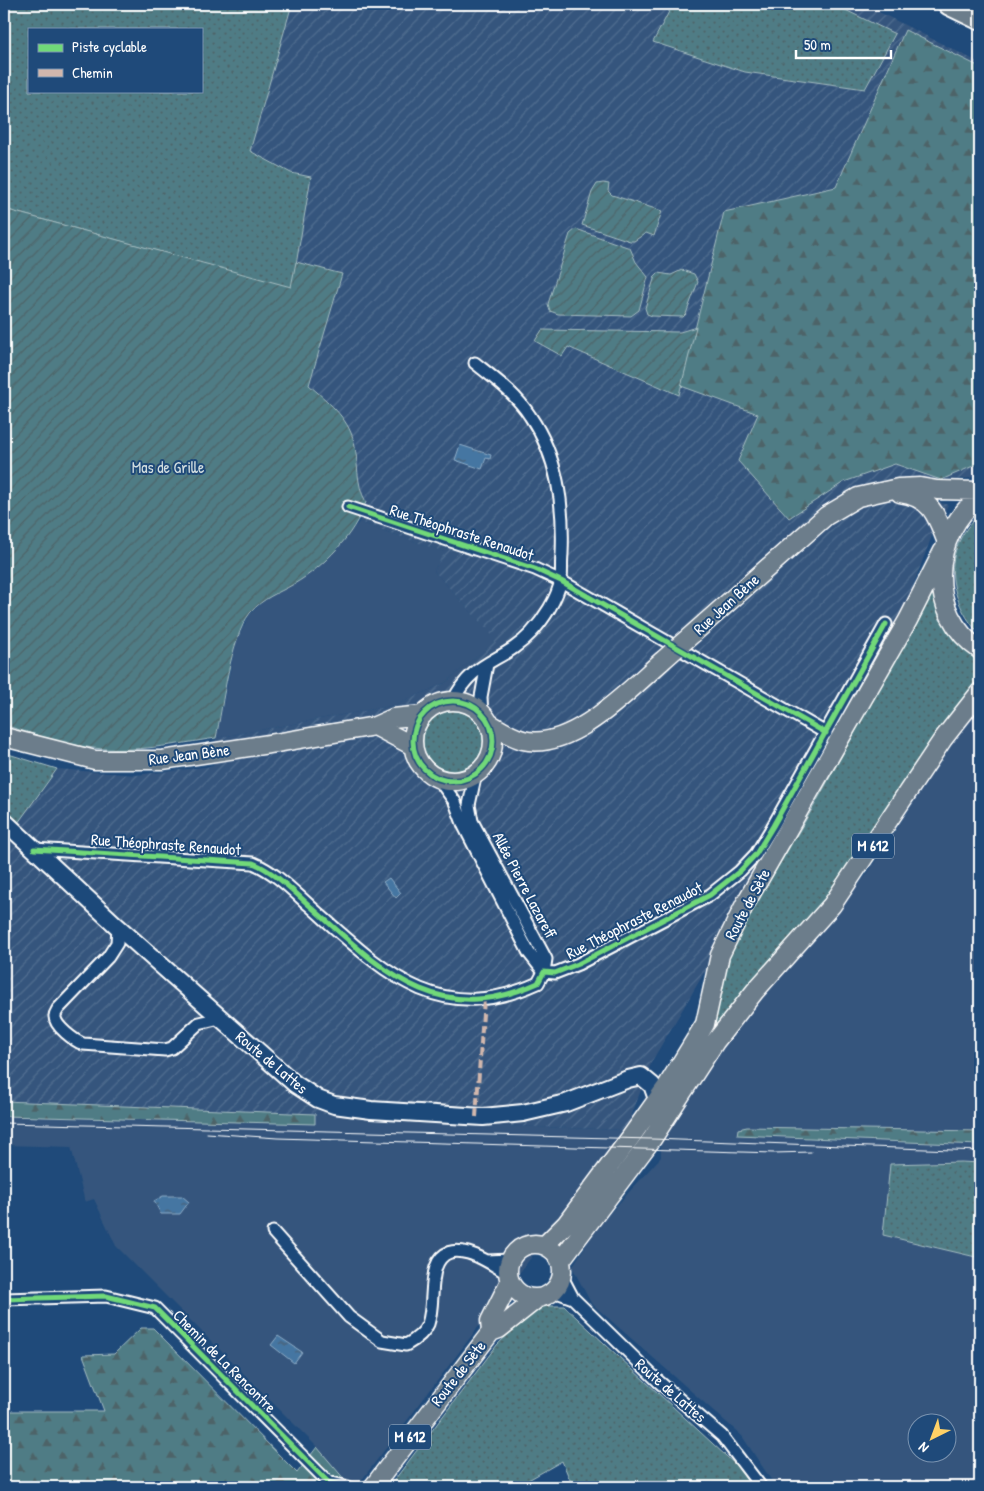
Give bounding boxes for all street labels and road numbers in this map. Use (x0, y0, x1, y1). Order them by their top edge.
street label: Rue Théophraste Renaudot (387, 498, 537, 566)
street label: Rue Jean Bène (688, 568, 764, 639)
street label: Rue Jean Bène (147, 738, 231, 770)
street label: Rue Théophraste Renaudot (90, 828, 242, 860)
street label: Allée Pierre Lazareff (488, 828, 563, 943)
road number: M 612 (852, 834, 894, 858)
street label: Route de Sète (719, 864, 775, 943)
street label: Rue Théophraste Renaudot (562, 876, 706, 964)
street label: Route de Lattes (231, 1025, 313, 1099)
street label: Chemin de La Rencontre (168, 1304, 282, 1418)
street label: Route de Sète (425, 1335, 491, 1410)
street label: Route de Lattes (631, 1353, 711, 1427)
road number: M 612 (389, 1424, 431, 1450)

